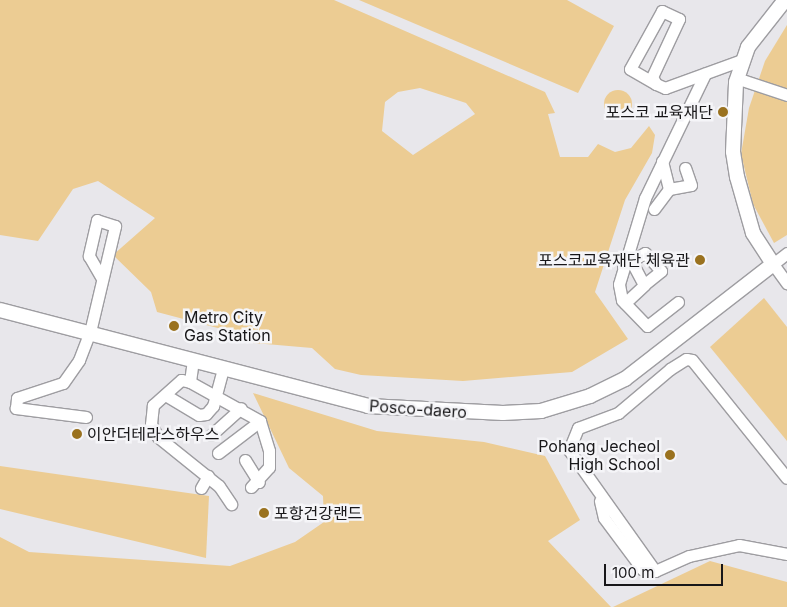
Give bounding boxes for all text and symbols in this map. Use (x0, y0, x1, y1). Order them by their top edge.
place label: 포스코 교육재단 (605, 102, 713, 122)
marker: 포스코 교육재단 (717, 106, 729, 118)
place label: 포스코교육재단 체육관 (538, 250, 690, 270)
marker: 포스코교육재단 체육관 (694, 254, 706, 266)
place label: Metro City Gas Station (184, 307, 271, 345)
marker: Metro City Gas Station (168, 320, 180, 332)
street label: Posco-daero (369, 396, 467, 422)
place label: 이안더테라스하우스 (87, 424, 219, 444)
marker: 이안더테라스하우스 (71, 428, 83, 440)
place label: Pohang Jecheol High School (538, 436, 660, 474)
marker: Pohang Jecheol High School (664, 449, 676, 461)
place label: 포항건강랜드 (274, 503, 362, 523)
marker: 포항건강랜드 (258, 507, 270, 519)
scale bar (607, 554, 726, 586)
text: 100 m (612, 563, 654, 582)

